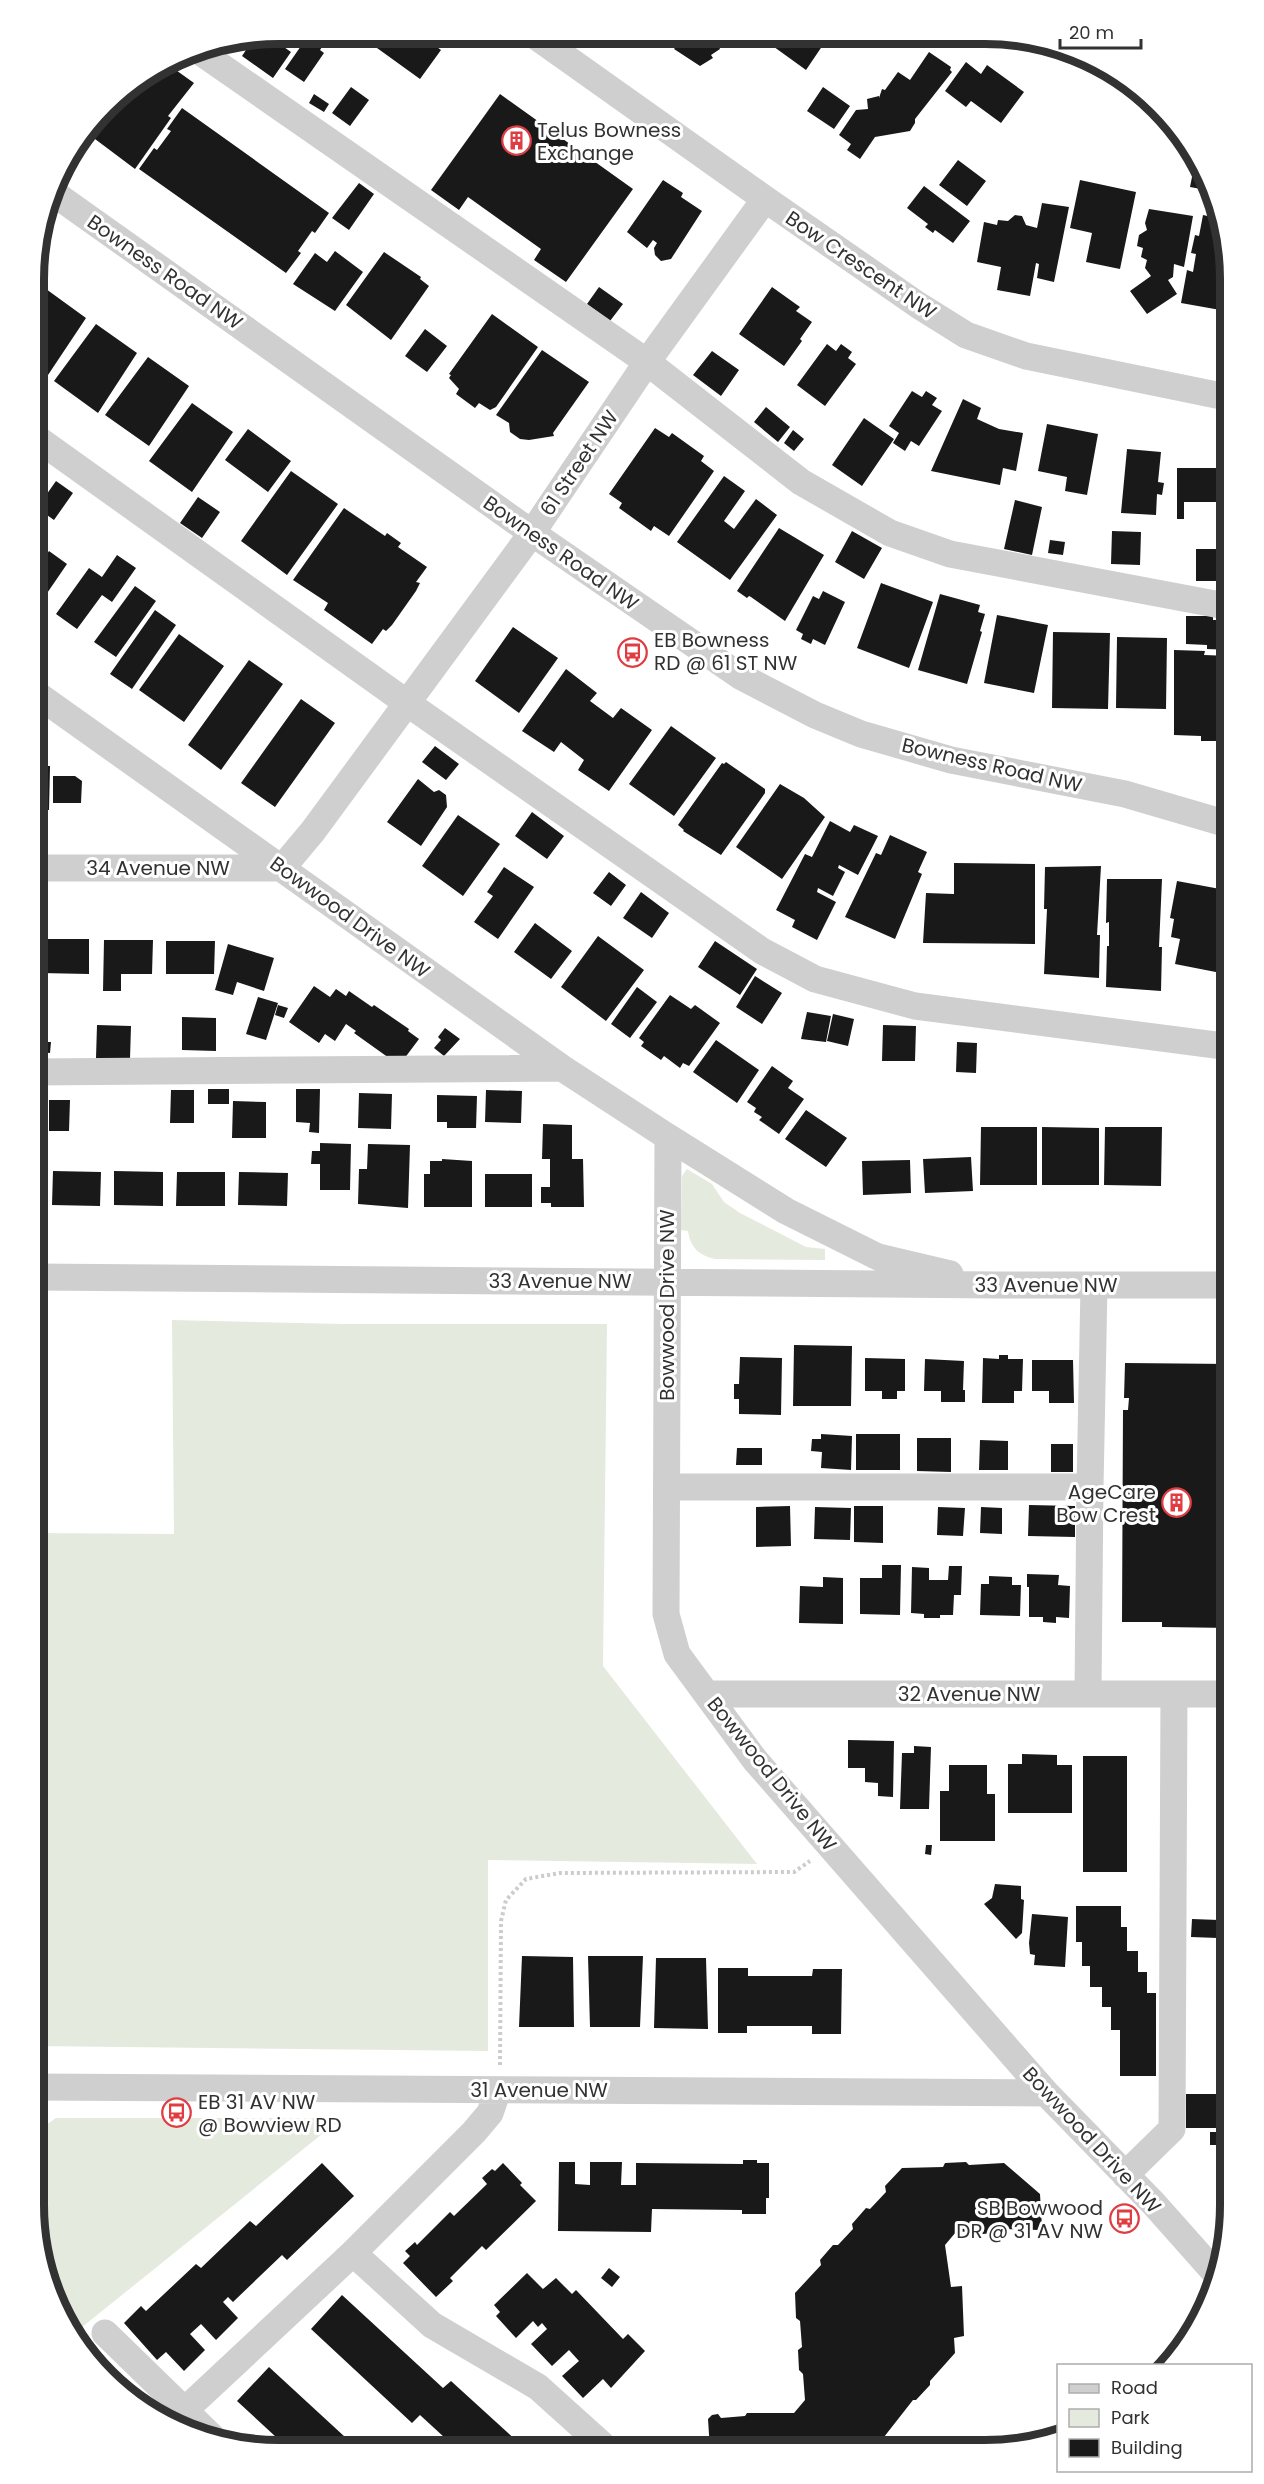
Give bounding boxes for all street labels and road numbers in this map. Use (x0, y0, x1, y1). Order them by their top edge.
street label: Bow Crescent NW (780, 204, 942, 326)
street label: Bowness Road NW (82, 208, 249, 336)
street label: 61 Street NW (533, 404, 625, 521)
street label: Bowness Road NW (478, 489, 645, 617)
street label: Bowness Road NW (899, 731, 1085, 799)
street label: Bowwood Drive NW (264, 849, 436, 985)
street label: 34 Avenue NW (86, 854, 230, 882)
street label: Bowwood Drive NW (653, 1209, 681, 1401)
street label: 33 Avenue NW (489, 1267, 632, 1295)
street label: 33 Avenue NW (975, 1271, 1118, 1299)
street label: 32 Avenue NW (898, 1680, 1041, 1708)
street label: Bowwood Drive NW (701, 1691, 843, 1858)
street label: Bowwood Drive NW (1016, 2060, 1168, 2220)
street label: 31 Avenue NW (470, 2076, 608, 2104)

